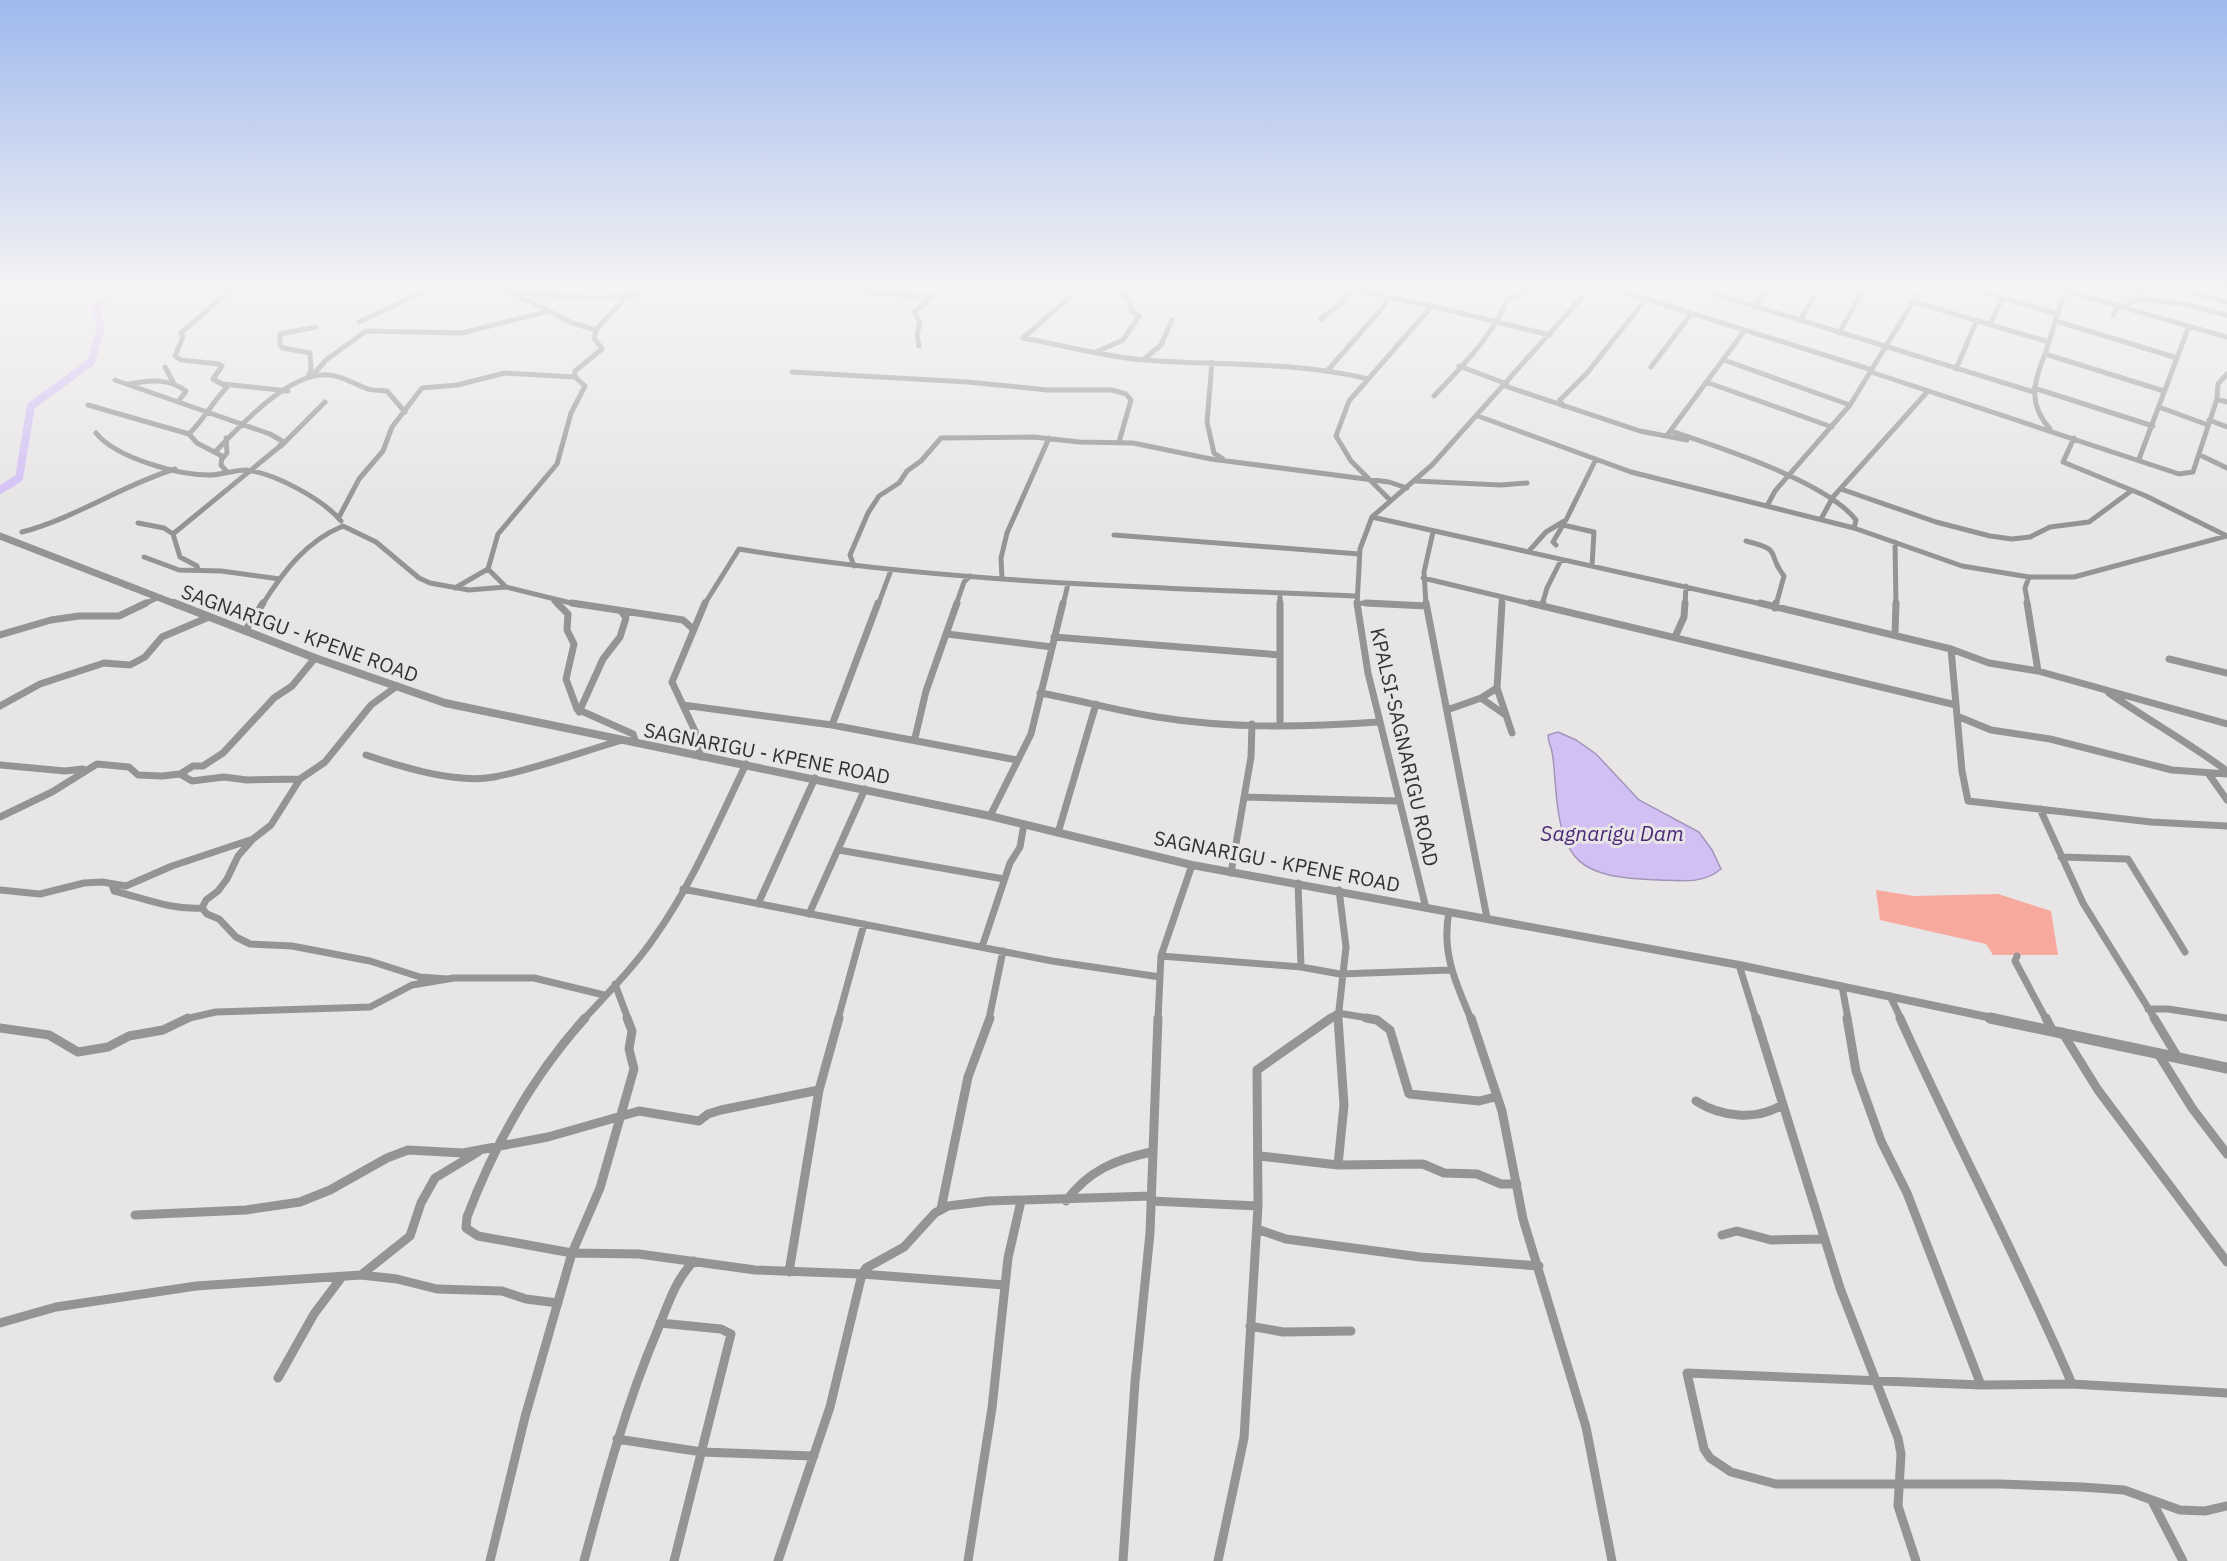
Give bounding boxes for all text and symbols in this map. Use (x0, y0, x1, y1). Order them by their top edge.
street label: SAGNARIGU - KPENE ROAD (178, 577, 422, 689)
street label: KPALSI-SAGNARIGU ROAD (1364, 625, 1446, 869)
street label: SAGNARIGU - KPENE ROAD (642, 716, 892, 790)
water label: Sagnarigu Dam (1540, 819, 1684, 847)
street label: SAGNARIGU - KPENE ROAD (1152, 824, 1402, 898)

